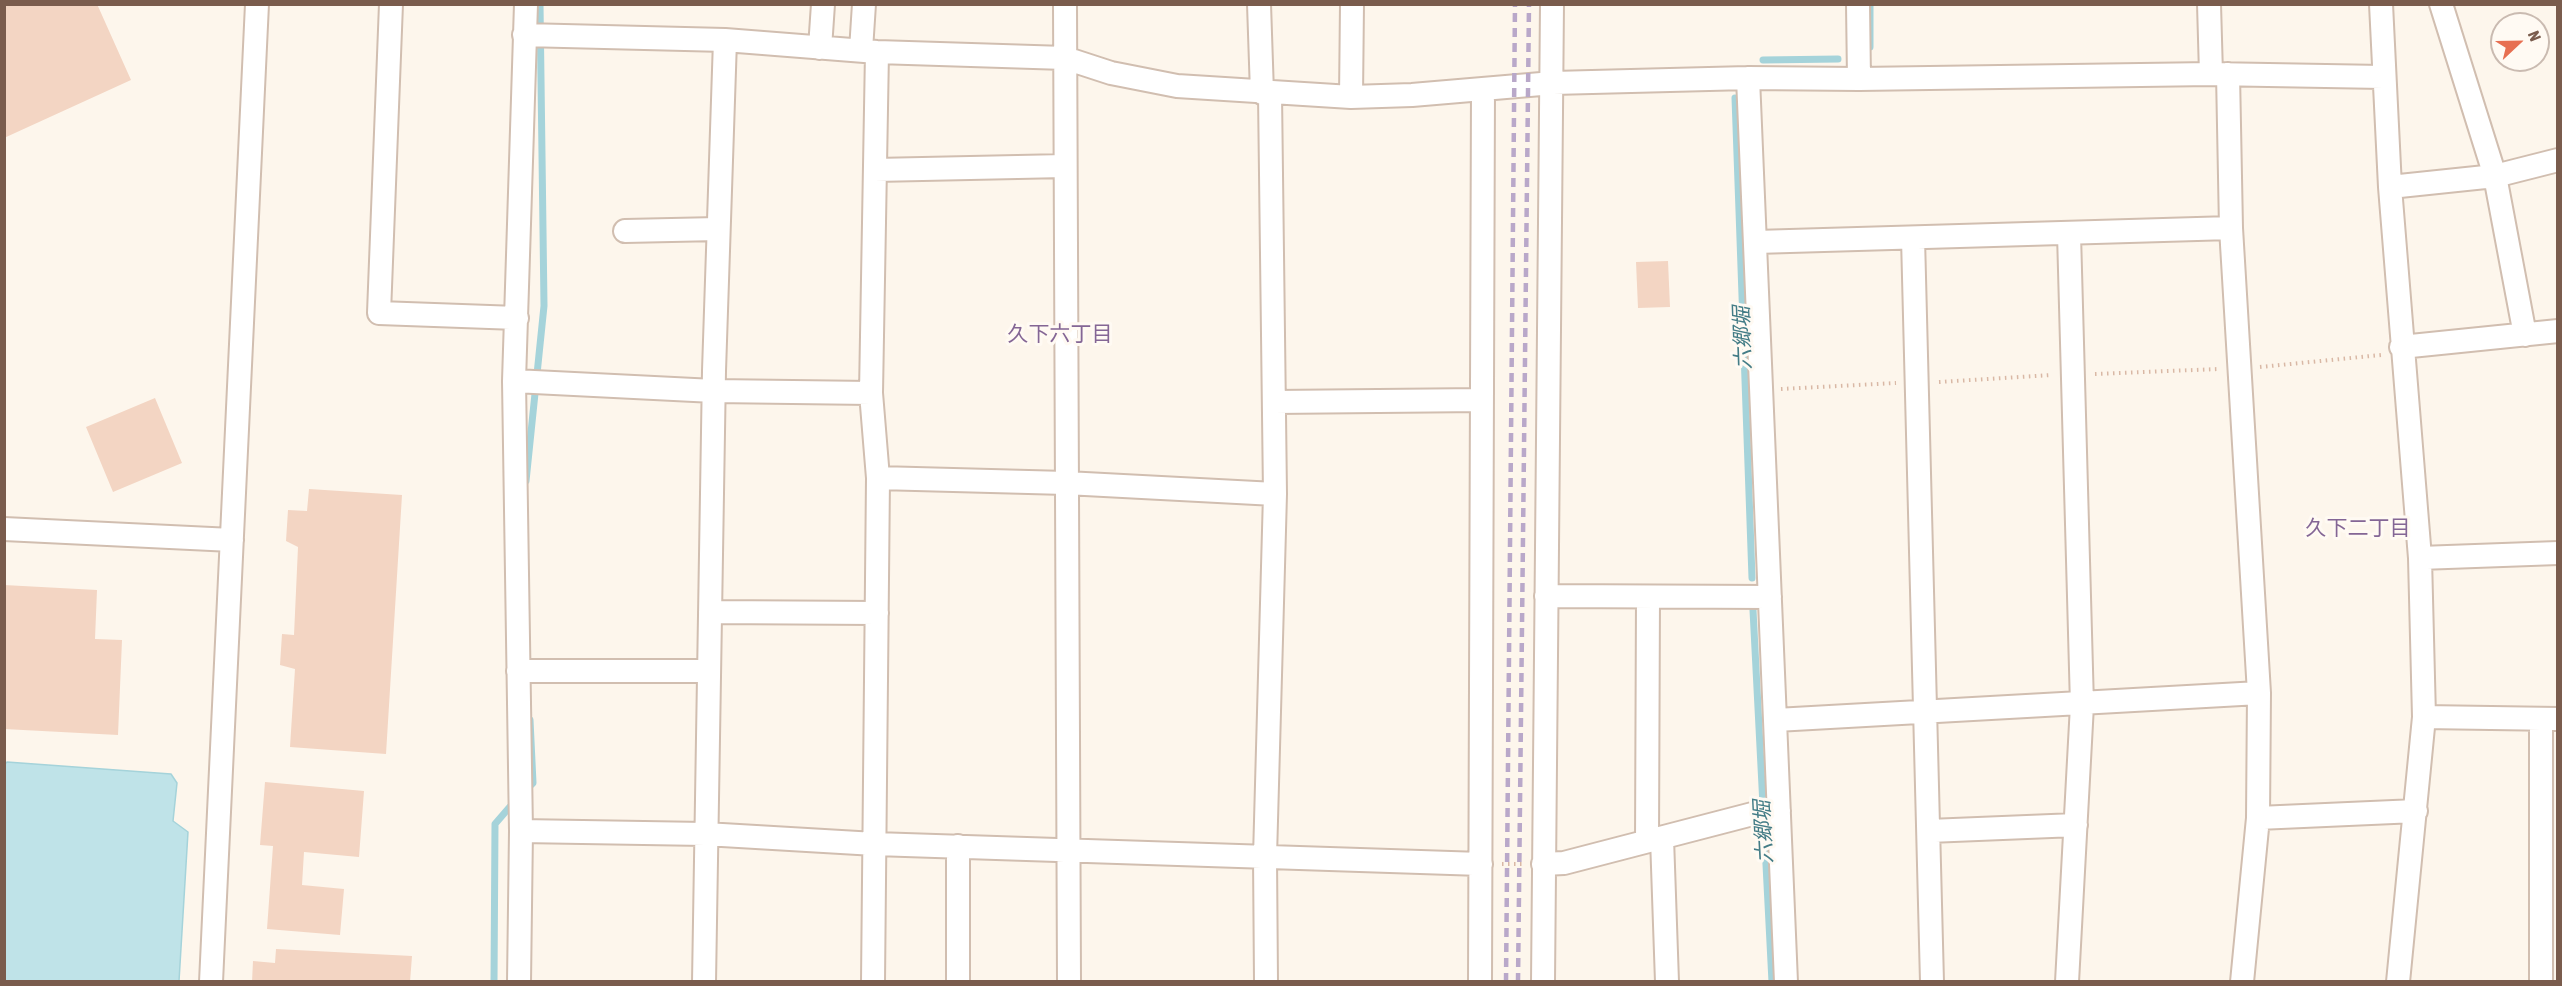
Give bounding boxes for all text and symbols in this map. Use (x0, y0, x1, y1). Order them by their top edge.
north arrow (2490, 12, 2550, 72)
text: N (2525, 28, 2545, 44)
water label: 六郷堀 (1729, 306, 1757, 370)
district label: 久下六丁目 (1008, 321, 1112, 347)
district label: 久下二丁目 (2306, 515, 2410, 541)
water label: 六郷堀 (1750, 800, 1778, 864)

